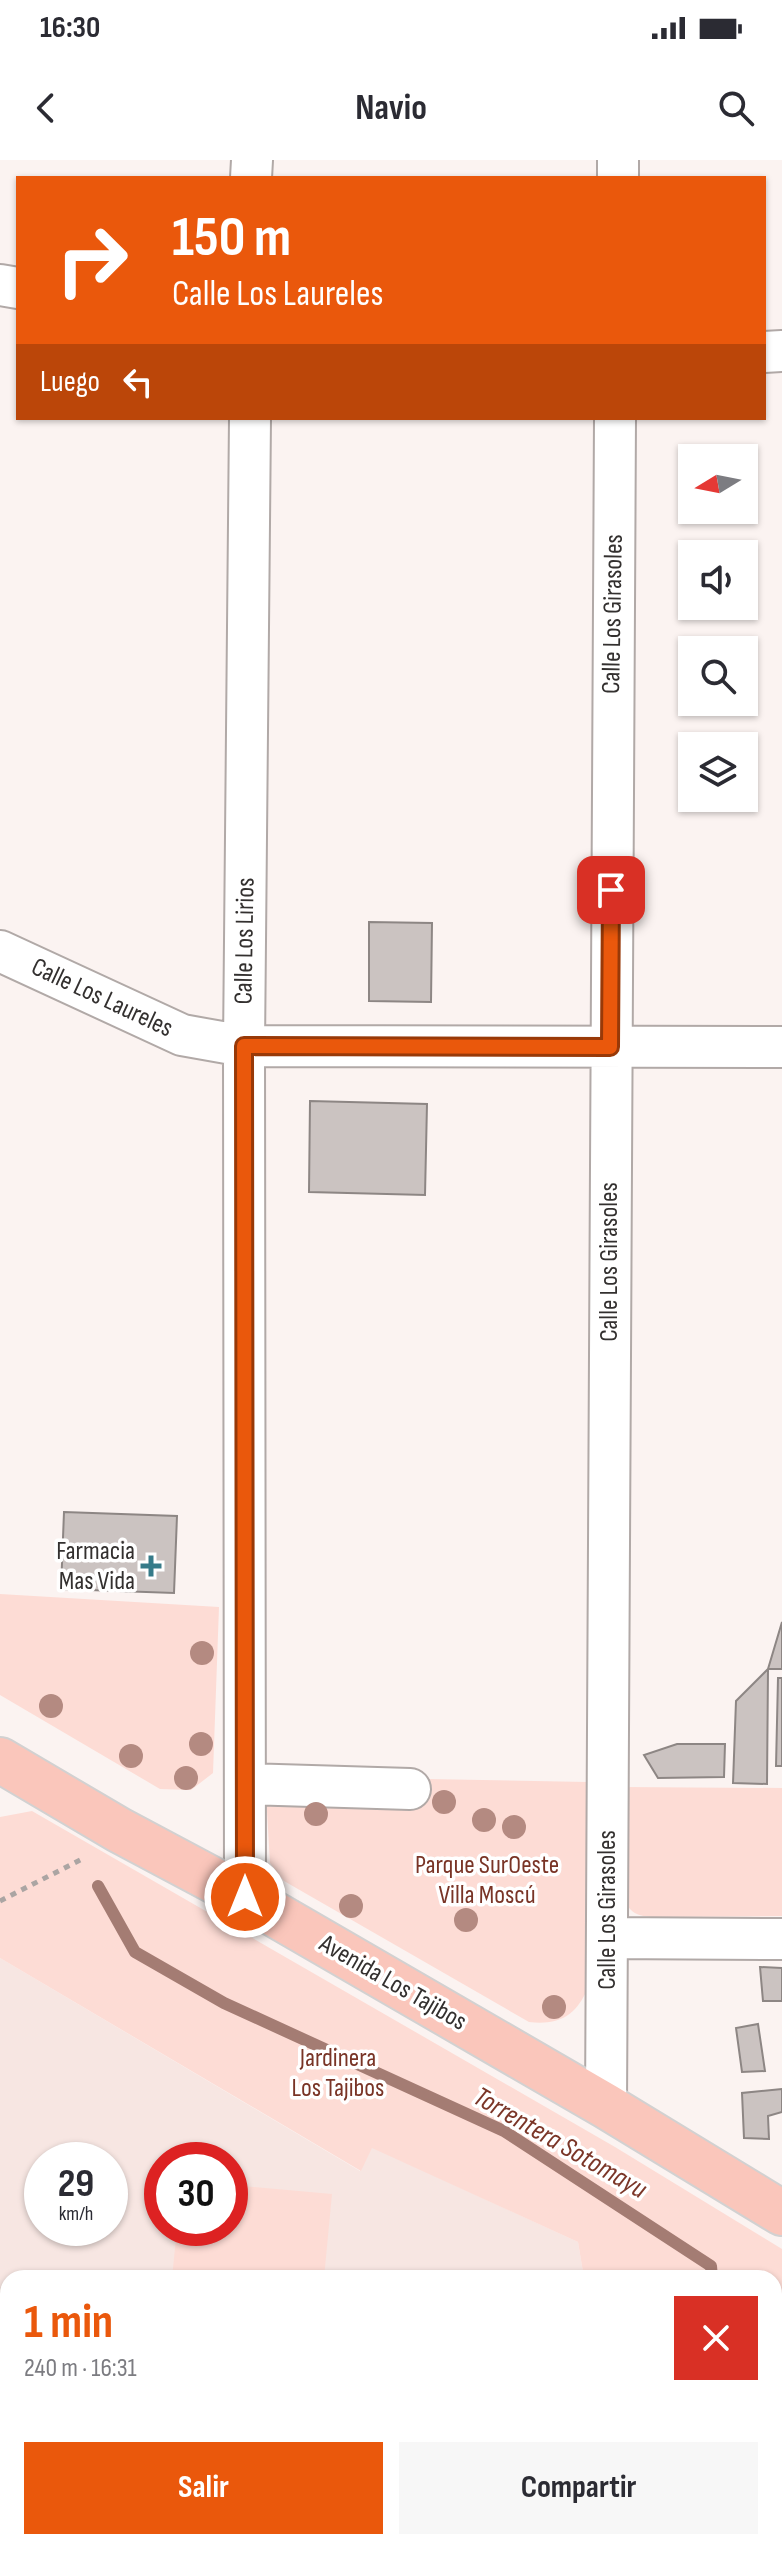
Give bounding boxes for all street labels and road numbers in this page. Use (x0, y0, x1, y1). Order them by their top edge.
street label: Calle Los Girasoles (596, 534, 630, 694)
street label: Calle Los Lirios (228, 877, 262, 1005)
street label: Calle Los Laureles (26, 952, 178, 1044)
street label: Calle Los Girasoles (594, 1182, 625, 1342)
street label: Calle Los Girasoles (592, 1830, 623, 1990)
street label: Avenida Los Tajibos (313, 1928, 472, 2038)

